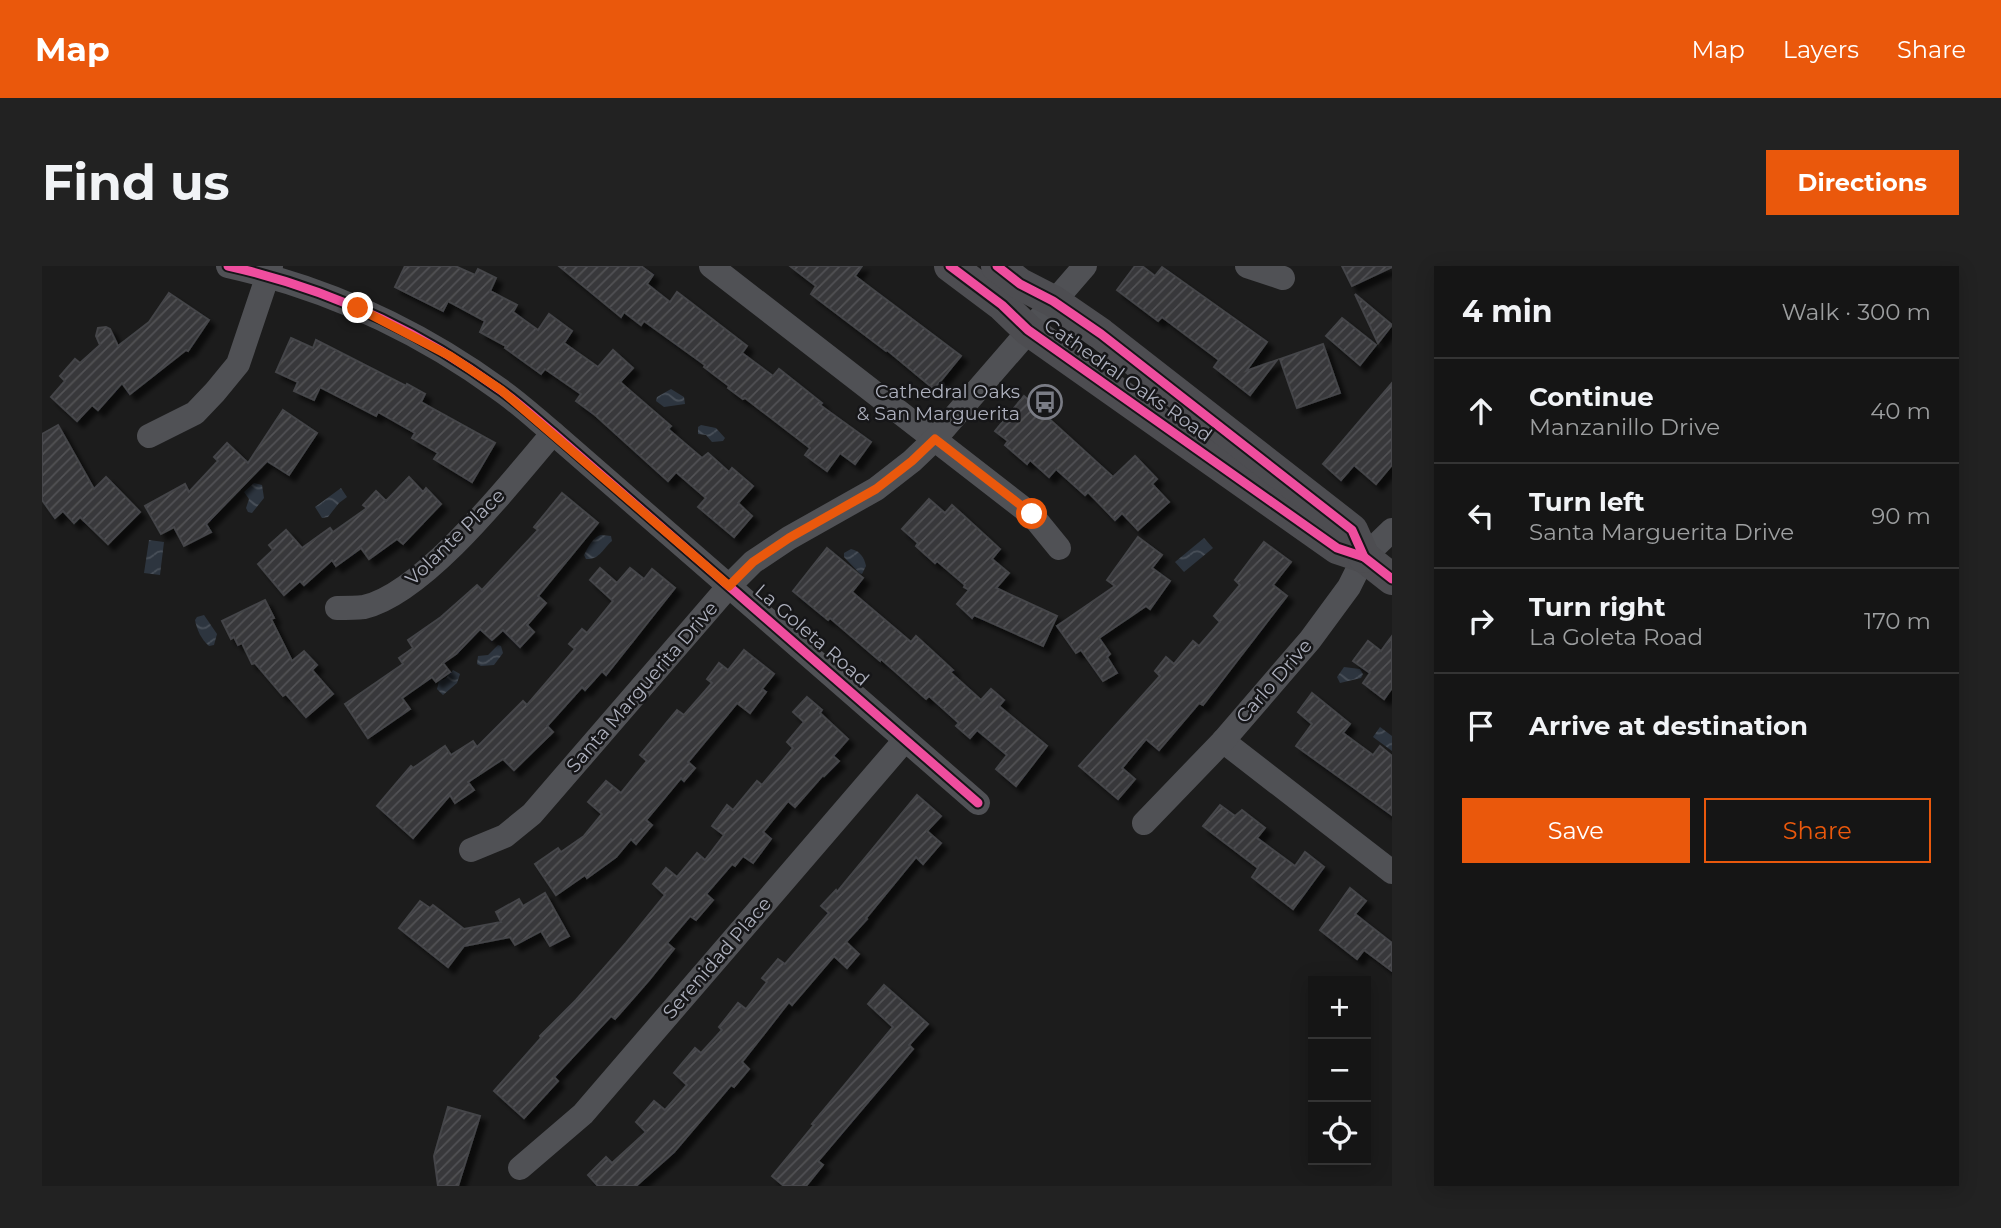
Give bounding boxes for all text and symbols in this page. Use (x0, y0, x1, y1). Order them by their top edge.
text: Map (35, 29, 110, 69)
text: Map (1691, 35, 1745, 64)
text: Layers (1783, 35, 1859, 64)
text: Share (1897, 35, 1966, 64)
button: Directions (1766, 150, 1959, 215)
text: Find us (42, 153, 230, 212)
route end (342, 292, 373, 323)
text: 4 min (1462, 293, 1552, 330)
text: Walk · 300 m (1781, 298, 1931, 326)
street label: Cathedral Oaks Road (1040, 313, 1216, 447)
place label: Cathedral Oaks & San Marguerita (857, 380, 1020, 425)
text: Continue (1529, 381, 1654, 413)
bus stop icon: Cathedral Oaks & San Marguerita (1026, 383, 1064, 421)
icon: ahead (1462, 392, 1500, 430)
text: 40 m (1870, 397, 1931, 425)
text: Manzanillo Drive (1529, 413, 1720, 441)
street label: Volante Place (401, 484, 509, 590)
text: Turn left (1529, 486, 1645, 518)
icon: left (1462, 497, 1500, 535)
route start (1016, 498, 1047, 529)
text: 90 m (1871, 502, 1931, 530)
text: Santa Marguerita Drive (1529, 518, 1794, 546)
street label: La Goleta Road (750, 579, 874, 691)
text: Turn right (1529, 591, 1665, 623)
street label: Santa Marguerita Drive (561, 597, 723, 777)
icon: right (1462, 602, 1500, 640)
text: 170 m (1864, 607, 1931, 635)
text: La Goleta Road (1529, 623, 1703, 651)
street label: Carlo Drive (1231, 634, 1317, 728)
icon: arrive (1462, 707, 1500, 745)
text: Arrive at destination (1529, 710, 1808, 742)
button: Save (1462, 798, 1690, 863)
button: Share (1704, 798, 1931, 863)
street label: Serenidad Place (658, 892, 776, 1024)
map controls (1308, 976, 1371, 1165)
button: + (1308, 976, 1371, 1039)
button: − (1308, 1039, 1371, 1102)
button: locate (1308, 1102, 1371, 1165)

